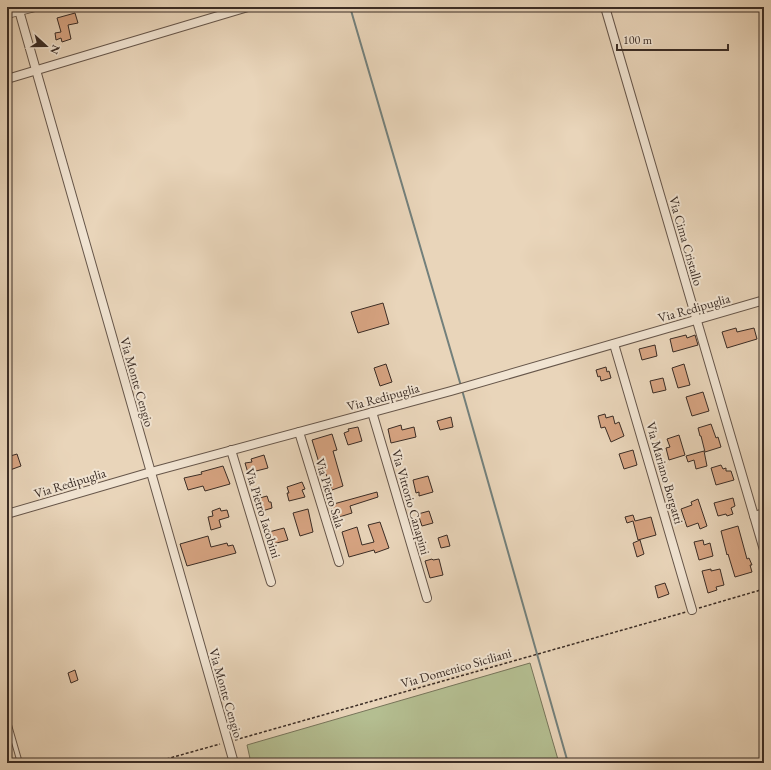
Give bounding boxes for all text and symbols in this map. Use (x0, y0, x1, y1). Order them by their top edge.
north arrow (26, 26, 66, 66)
scale bar (617, 26, 728, 52)
text: 100 m (623, 32, 653, 48)
text: N (47, 43, 63, 56)
street label: Via Cima Cristallo (665, 194, 707, 288)
street label: Via Redipuglia (656, 289, 733, 326)
street label: Via Monte Cengio (116, 335, 158, 429)
street label: Via Redipuglia (345, 379, 422, 415)
street label: Via Mariano Borgatti (642, 420, 688, 526)
street label: Via Vittorio Canapini (388, 447, 434, 557)
street label: Via Pietro Sala (311, 456, 349, 531)
street label: Via Redipuglia (32, 464, 109, 502)
street label: Via Pietro Iacobini (241, 466, 285, 560)
street label: Via Domenico Siciliani (399, 644, 513, 692)
street label: Via Monte Cengio (205, 646, 247, 740)

